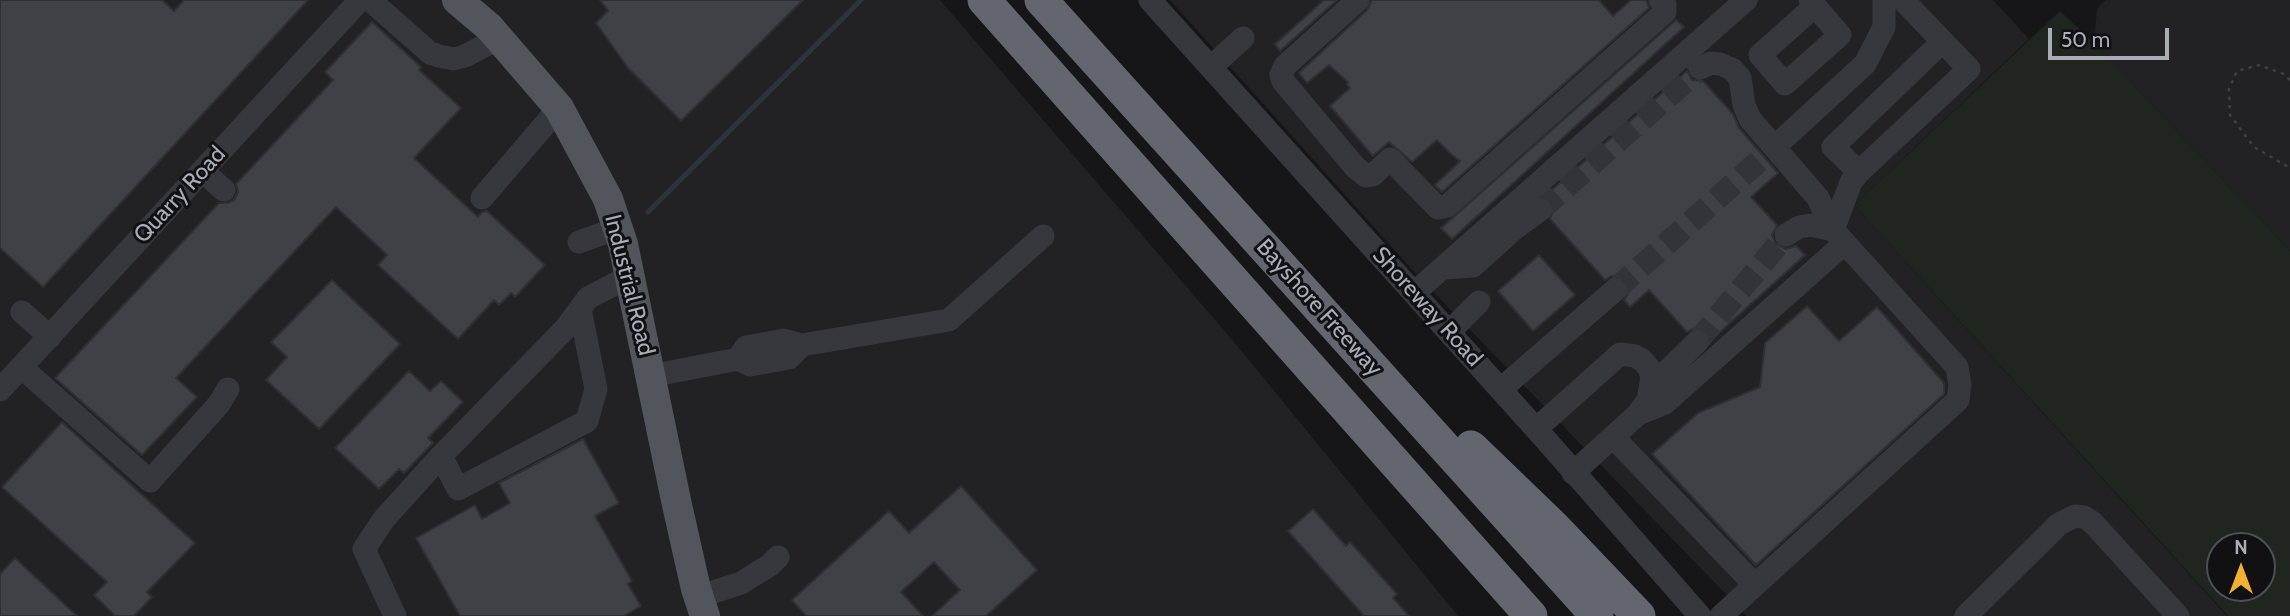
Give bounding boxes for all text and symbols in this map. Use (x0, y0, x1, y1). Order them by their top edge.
scale bar (2052, 14, 2173, 58)
text: 50 m (2061, 27, 2110, 52)
street label: Quarry Road (128, 141, 232, 249)
street label: Industrial Road (598, 212, 660, 358)
street label: Bayshore Freeway (1250, 234, 1388, 382)
street label: Shoreway Road (1366, 242, 1488, 372)
north arrow (2206, 532, 2276, 602)
text: N (2234, 536, 2248, 559)

